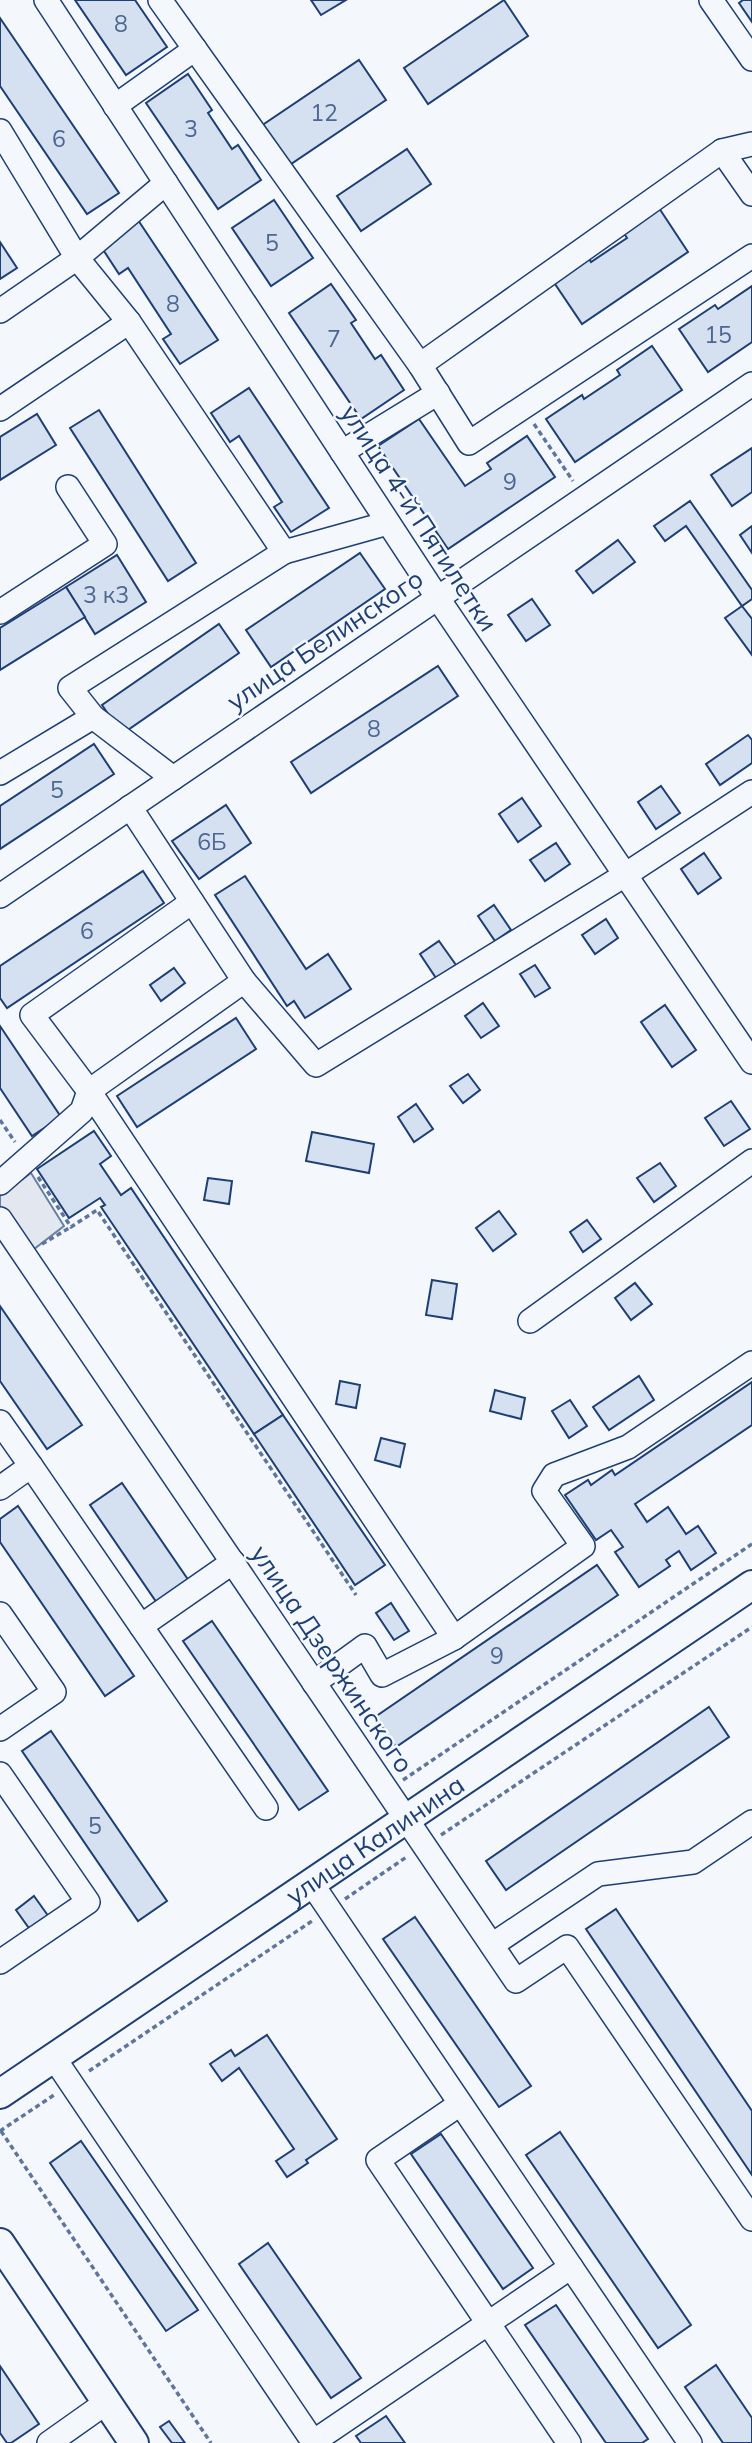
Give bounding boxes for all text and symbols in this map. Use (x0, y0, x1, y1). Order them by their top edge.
house number: 8 (114, 9, 128, 38)
house number: 12 (310, 98, 338, 127)
house number: 3 (184, 114, 198, 143)
house number: 6 (52, 124, 66, 153)
house number: 5 (265, 228, 279, 257)
house number: 8 (166, 289, 180, 318)
house number: 15 (704, 320, 732, 349)
house number: 7 (327, 324, 341, 353)
street label: улица 4-й Пятилетки (334, 398, 505, 637)
house number: 9 (503, 467, 517, 496)
street label: улица Белинского (220, 562, 429, 718)
house number: 3 к3 (83, 580, 129, 609)
house number: 8 (367, 714, 381, 743)
house number: 5 (50, 775, 64, 804)
house number: 6Б (197, 827, 227, 856)
house number: 6 (80, 916, 94, 945)
street label: улица Дзержинского (244, 1538, 421, 1779)
house number: 9 (490, 1641, 504, 1670)
street label: улица Калинина (279, 1767, 471, 1912)
house number: 5 (88, 1811, 102, 1840)

